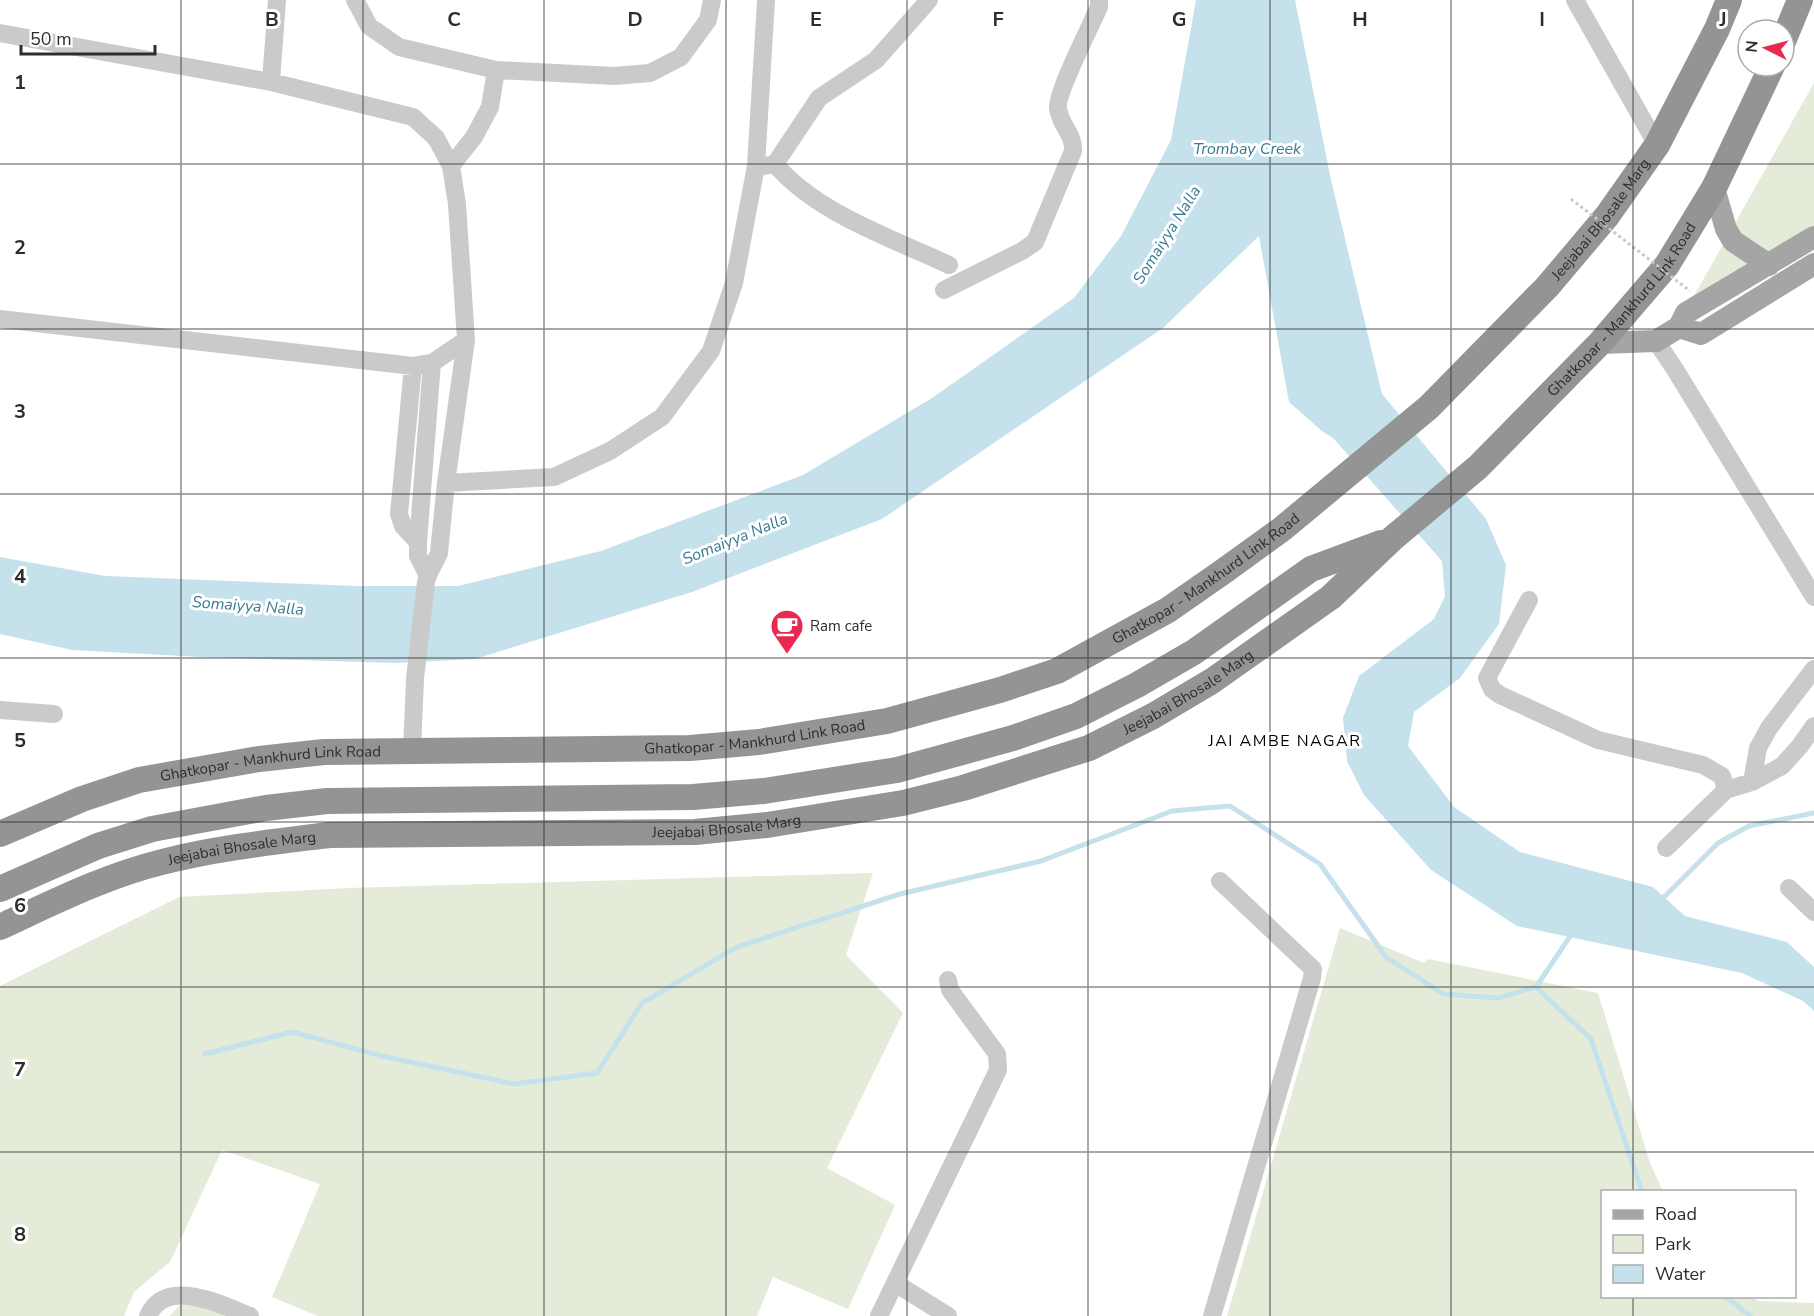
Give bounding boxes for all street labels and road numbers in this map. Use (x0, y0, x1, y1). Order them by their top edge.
street label: Jeejabai Bhosale Marg (1546, 154, 1655, 285)
street label: Ghatkopar - Mankhurd Link Road (1543, 219, 1701, 401)
street label: Ghatkopar - Mankhurd Link Road (1108, 508, 1304, 649)
street label: Jeejabai Bhosale Marg (1118, 645, 1257, 740)
street label: Ghatkopar - Mankhurd Link Road (644, 715, 867, 758)
street label: Ghatkopar - Mankhurd Link Road (158, 741, 381, 786)
street label: Jeejabai Bhosale Marg (651, 810, 803, 842)
street label: Jeejabai Bhosale Marg (165, 827, 317, 870)

